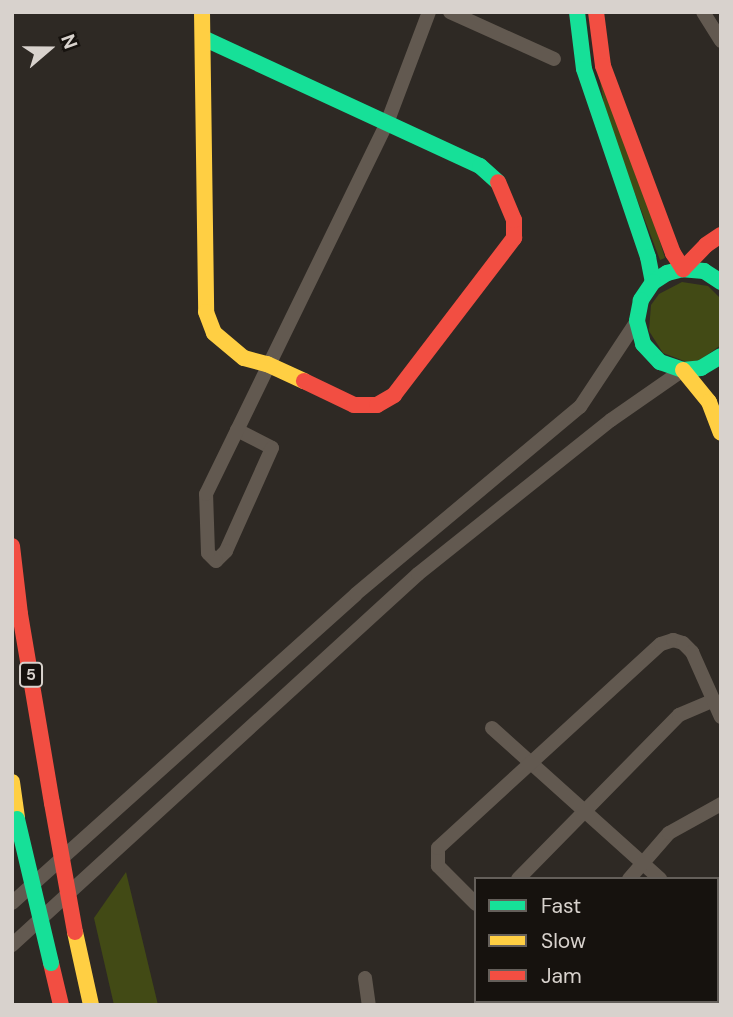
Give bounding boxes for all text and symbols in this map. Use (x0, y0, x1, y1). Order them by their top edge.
north arrow (14, 14, 84, 84)
text: N (55, 31, 83, 52)
road number: 5 (19, 662, 43, 688)
legend (474, 877, 719, 1003)
text: Fast (541, 892, 581, 920)
text: Slow (541, 927, 586, 955)
text: Jam (541, 962, 582, 990)

